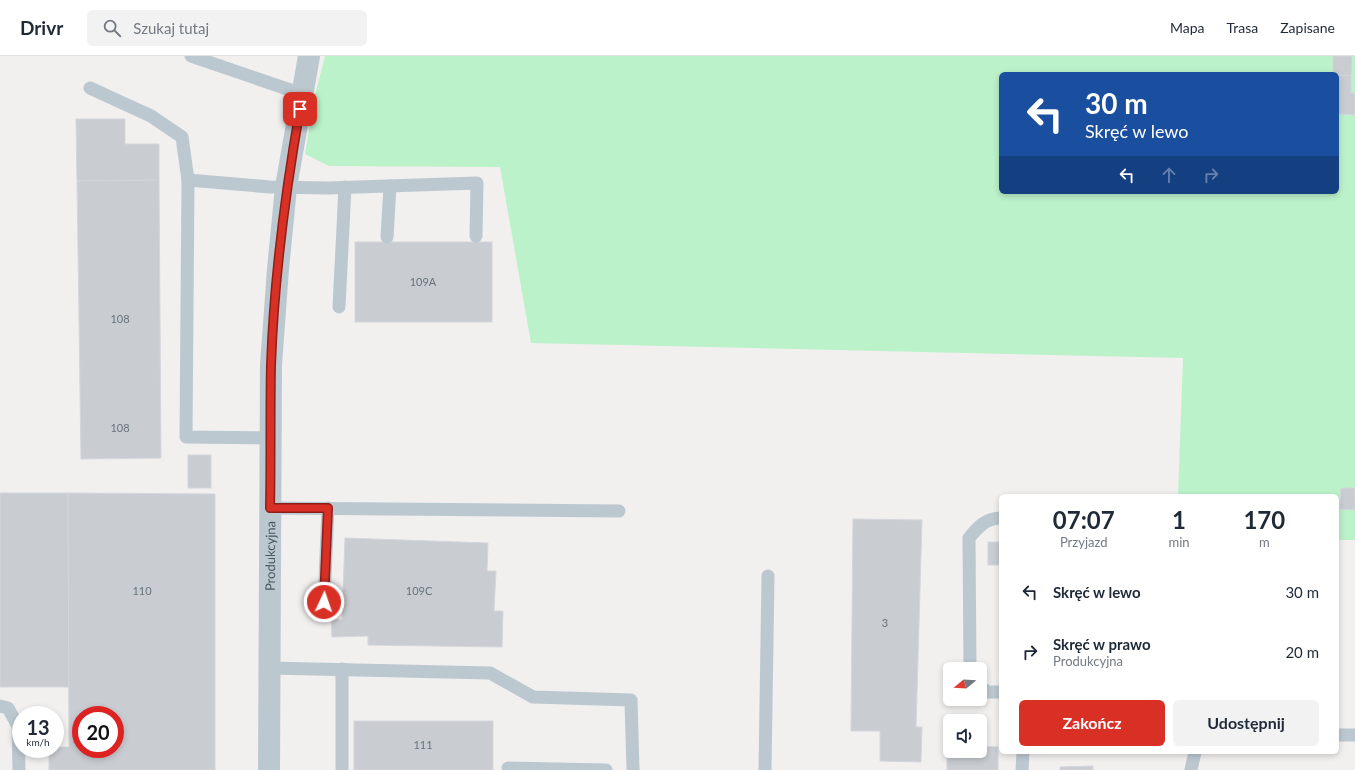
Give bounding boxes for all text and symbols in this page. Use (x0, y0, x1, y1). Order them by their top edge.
search box (87, 10, 367, 46)
text: Drivr (20, 16, 63, 39)
icon: search (101, 17, 123, 39)
text: Szukaj tutaj (133, 19, 209, 37)
text: Mapa (1170, 19, 1205, 36)
text: Trasa (1227, 19, 1258, 36)
text: Zapisane (1280, 19, 1335, 36)
text: 30 m (1085, 86, 1148, 120)
icon: left (1019, 88, 1071, 140)
pin (283, 92, 317, 126)
icon: arrive (289, 98, 311, 120)
text: Skręć w lewo (1085, 120, 1189, 142)
icon: left (1116, 164, 1138, 186)
icon: ahead (1158, 164, 1180, 186)
icon: right (1200, 164, 1222, 186)
house number: 109A (410, 275, 437, 288)
house number: 108 (110, 312, 130, 325)
house number: 108 (110, 421, 130, 434)
text: 07:07 (1053, 505, 1115, 534)
text: 1 (1172, 505, 1186, 534)
text: 170 (1243, 505, 1285, 534)
street label: Produkcyjna (262, 521, 278, 591)
text: Przyjazd (1060, 534, 1108, 550)
text: min (1169, 534, 1190, 550)
text: m (1259, 534, 1270, 550)
position arrow (303, 581, 345, 623)
icon: left (1019, 581, 1041, 603)
text: Skręć w lewo (1053, 583, 1141, 601)
text: 30 m (1285, 583, 1319, 601)
house number: 110 (132, 584, 152, 597)
house number: 109C (406, 584, 433, 597)
house number: 3 (882, 616, 888, 629)
text: Skręć w prawo (1053, 635, 1151, 653)
icon: right (1019, 641, 1041, 663)
text: 20 m (1285, 643, 1319, 661)
text: Produkcyjna (1053, 653, 1123, 669)
north arrow (943, 662, 987, 706)
map controls (943, 662, 987, 758)
button: Zakończ (1019, 700, 1165, 746)
button: Udostępnij (1173, 700, 1319, 746)
speed limit sign: 20 (72, 706, 124, 758)
button: sound (943, 714, 987, 758)
text: 13 (26, 715, 50, 739)
text: km/h (26, 736, 50, 748)
house number: 111 (413, 738, 433, 751)

